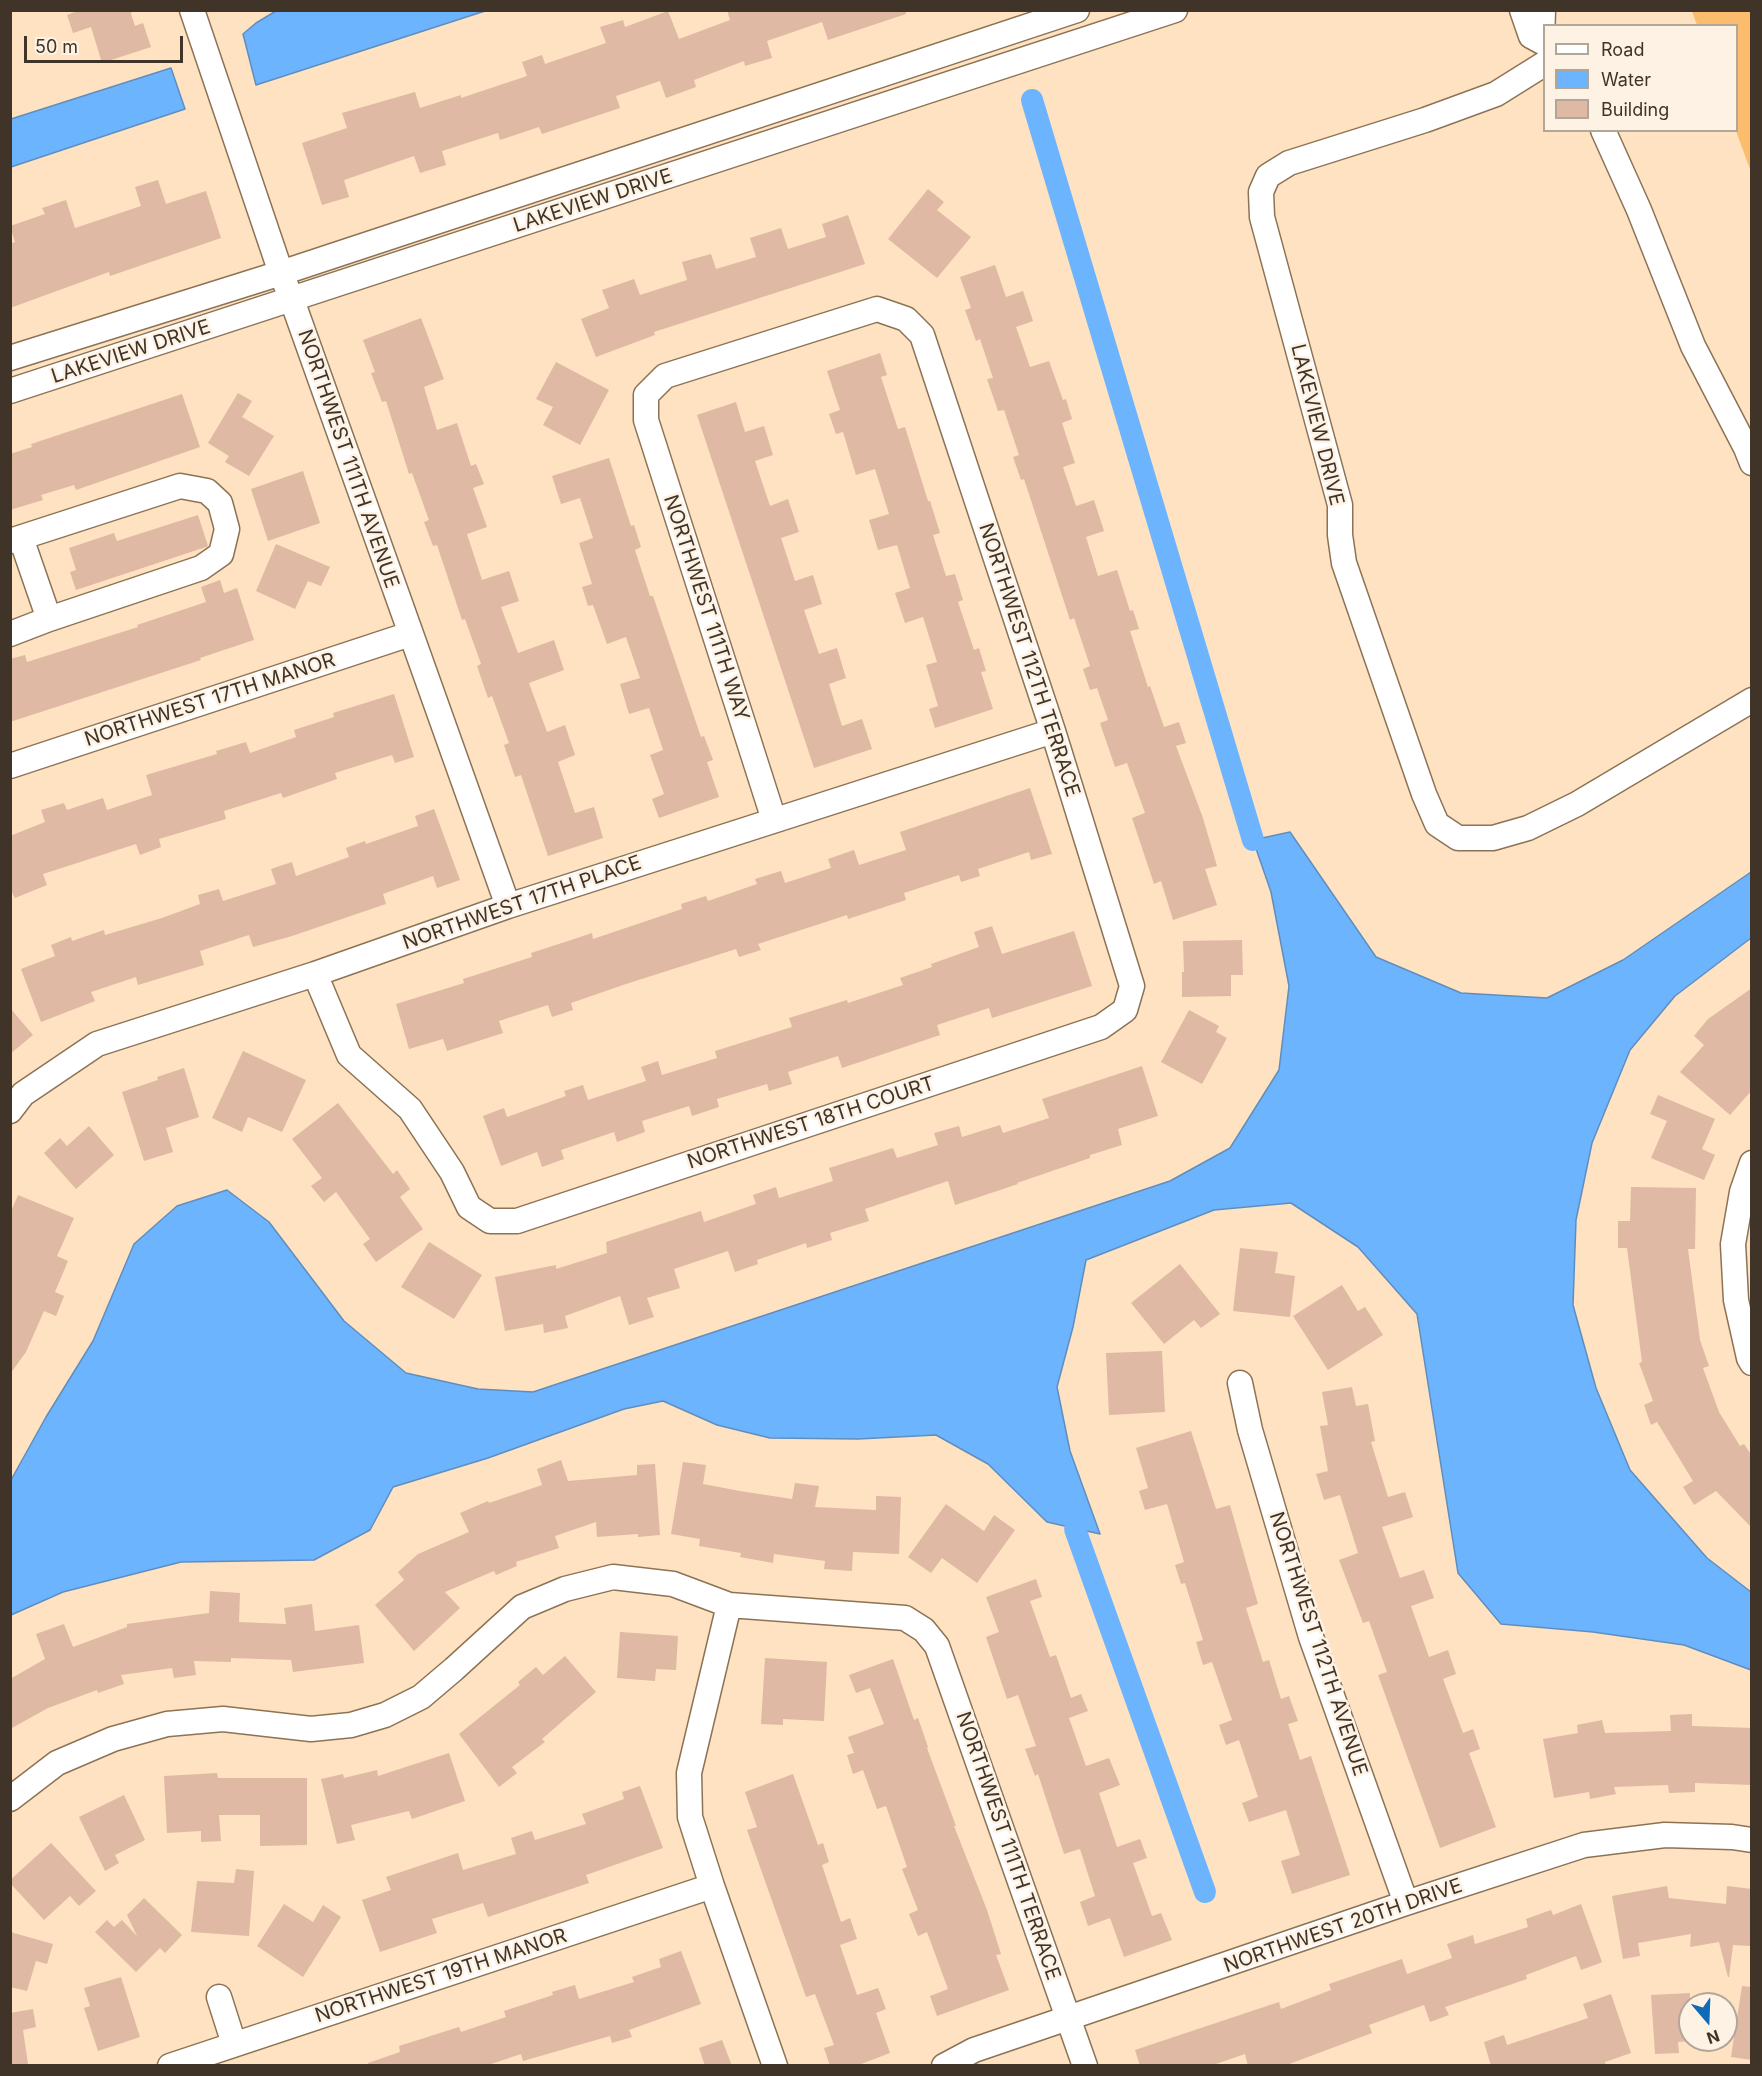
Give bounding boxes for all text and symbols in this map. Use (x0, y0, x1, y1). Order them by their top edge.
scale bar (27, 24, 186, 62)
legend (1543, 24, 1738, 132)
text: 50 m (35, 36, 78, 57)
text: Road (1601, 39, 1644, 60)
text: Water (1601, 69, 1651, 90)
text: Building (1601, 99, 1669, 120)
street label: LAKEVIEW DRIVE (511, 164, 675, 238)
street label: LAKEVIEW DRIVE (49, 315, 213, 389)
street label: NORTHWEST 111TH AVENUE (292, 326, 404, 592)
street label: LAKEVIEW DRIVE (1285, 342, 1349, 508)
street label: NORTHWEST 111TH WAY (658, 492, 754, 724)
street label: NORTHWEST 112TH TERRACE (973, 520, 1085, 800)
street label: NORTHWEST 17TH MANOR (82, 648, 338, 752)
street label: NORTHWEST 17TH PLACE (400, 851, 644, 955)
street label: NORTHWEST 18TH COURT (684, 1072, 938, 1174)
street label: NORTHWEST 112TH AVENUE (1264, 1509, 1372, 1779)
street label: NORTHWEST 111TH TERRACE (951, 1709, 1065, 1983)
street label: NORTHWEST 20TH DRIVE (1221, 1874, 1465, 1978)
street label: NORTHWEST 19TH MANOR (312, 1924, 570, 2028)
north arrow (1678, 1992, 1738, 2052)
text: N (1704, 2026, 1722, 2049)

